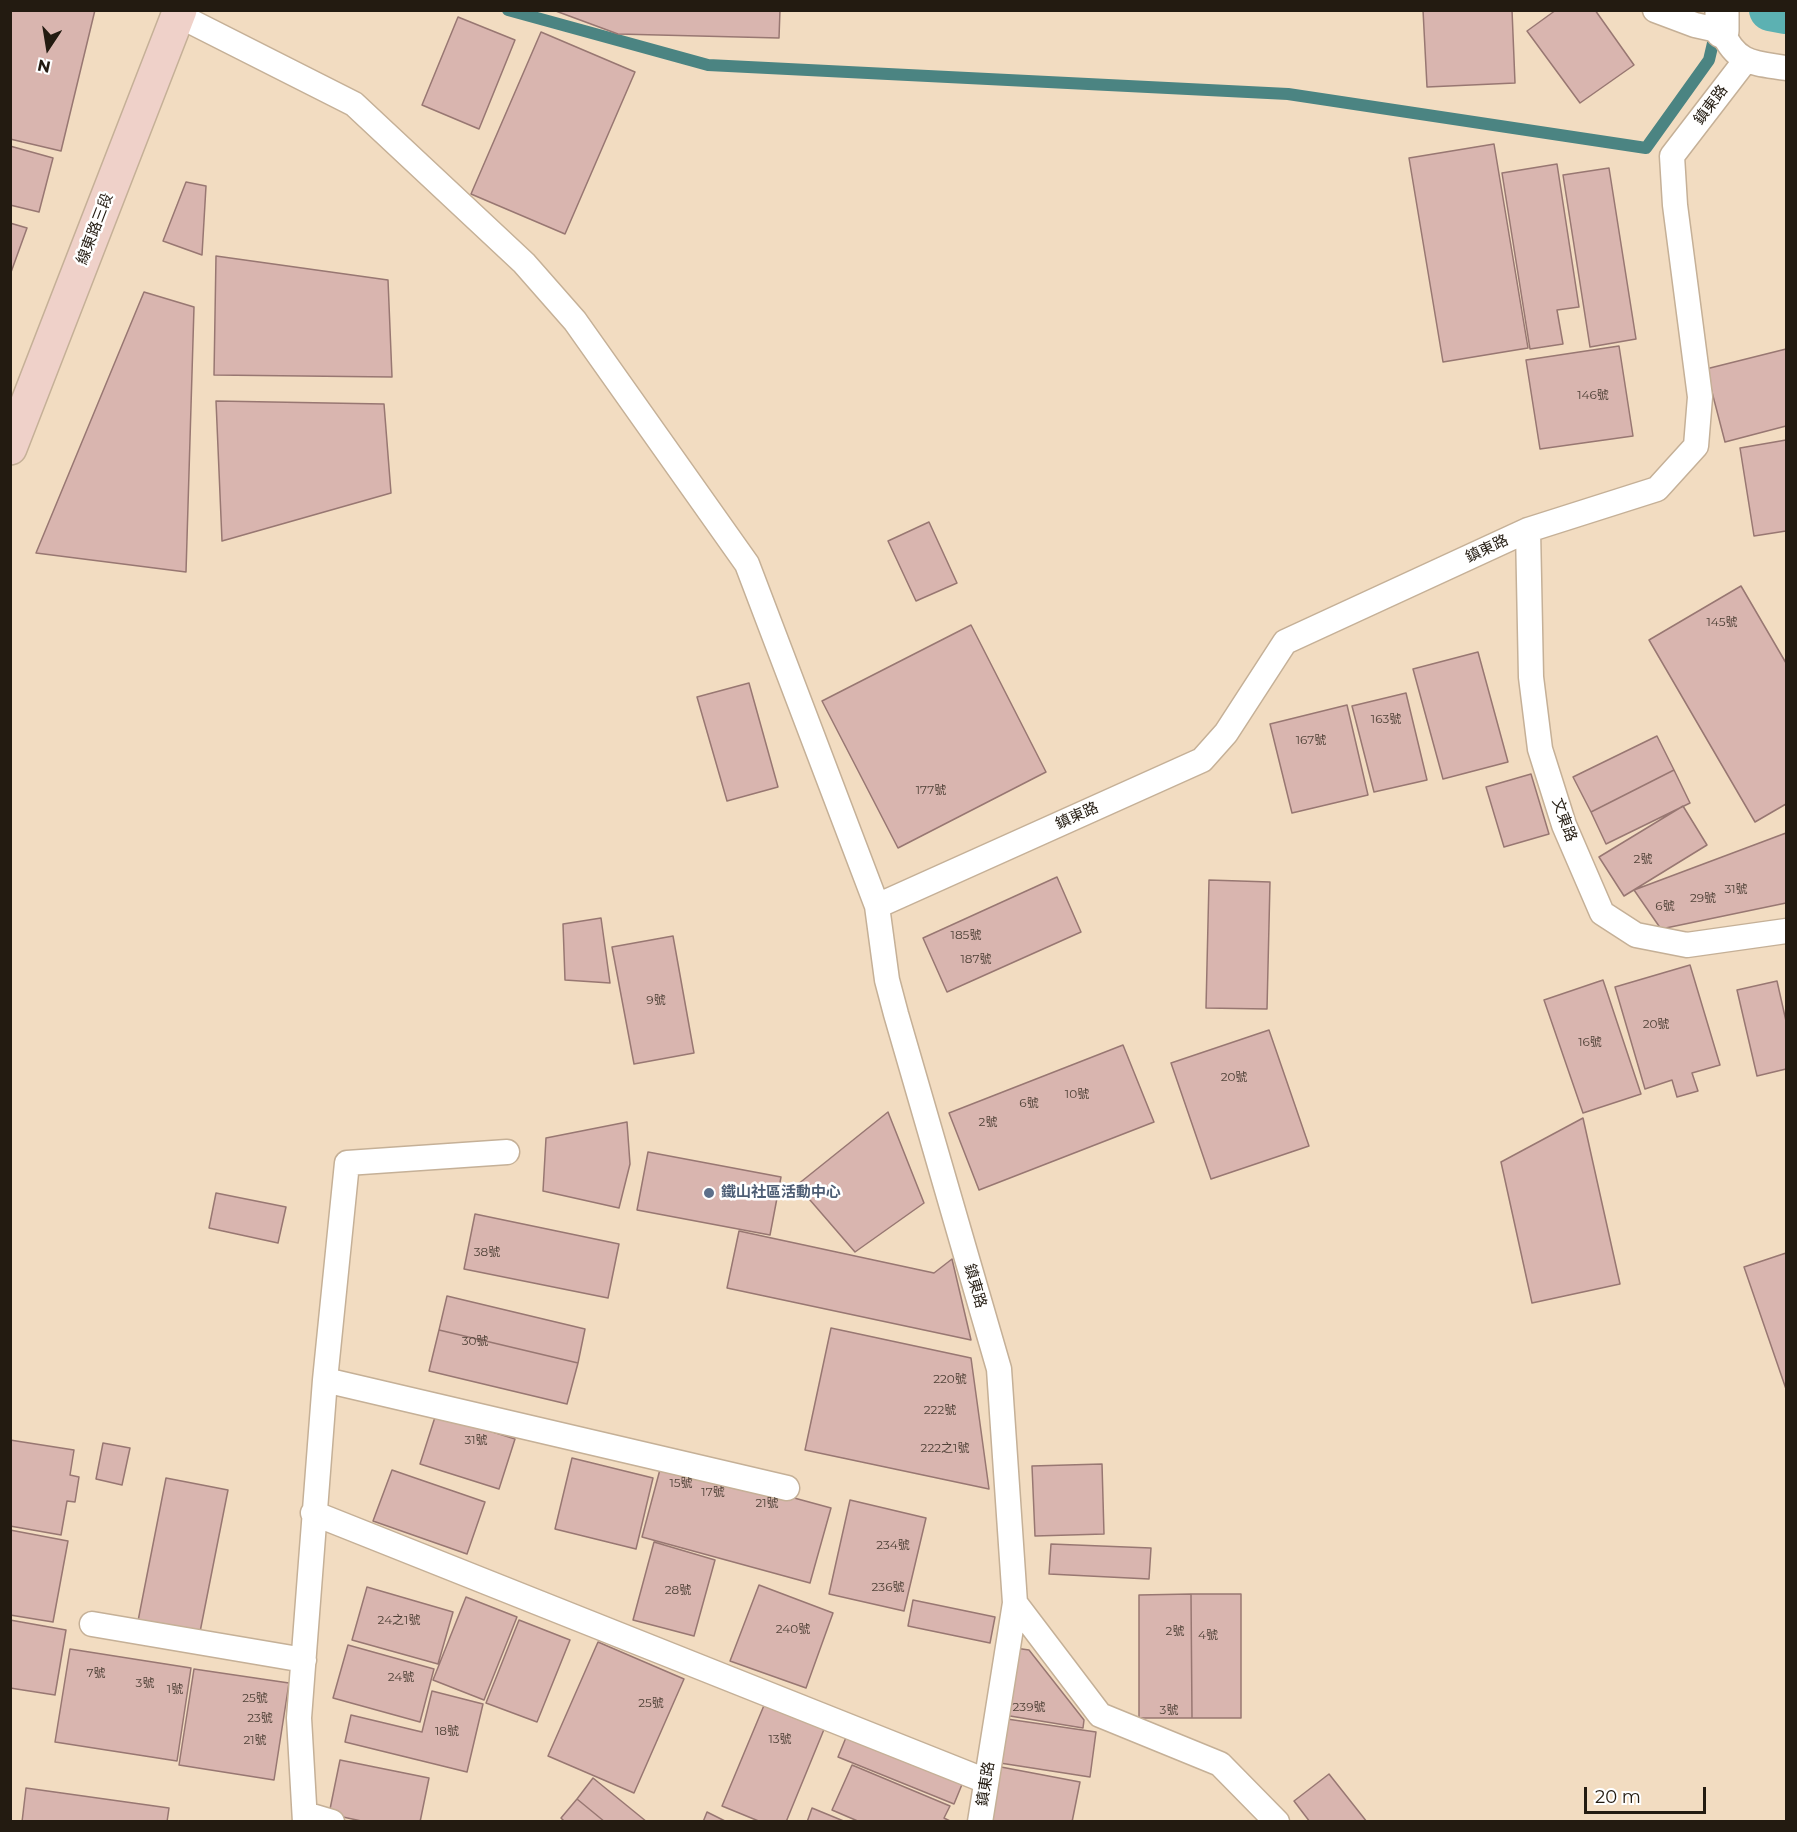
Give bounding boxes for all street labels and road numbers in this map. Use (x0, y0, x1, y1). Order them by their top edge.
street label: 鎮東路 (1690, 82, 1732, 128)
street label: 線東路三段 (73, 191, 117, 267)
street label: 鎮東路 (1463, 531, 1511, 567)
street label: 文東路 (1548, 796, 1580, 844)
street label: 鎮東路 (1053, 799, 1101, 833)
street label: 鎮東路 (960, 1262, 990, 1310)
street label: 鎮東路 (974, 1760, 998, 1808)

